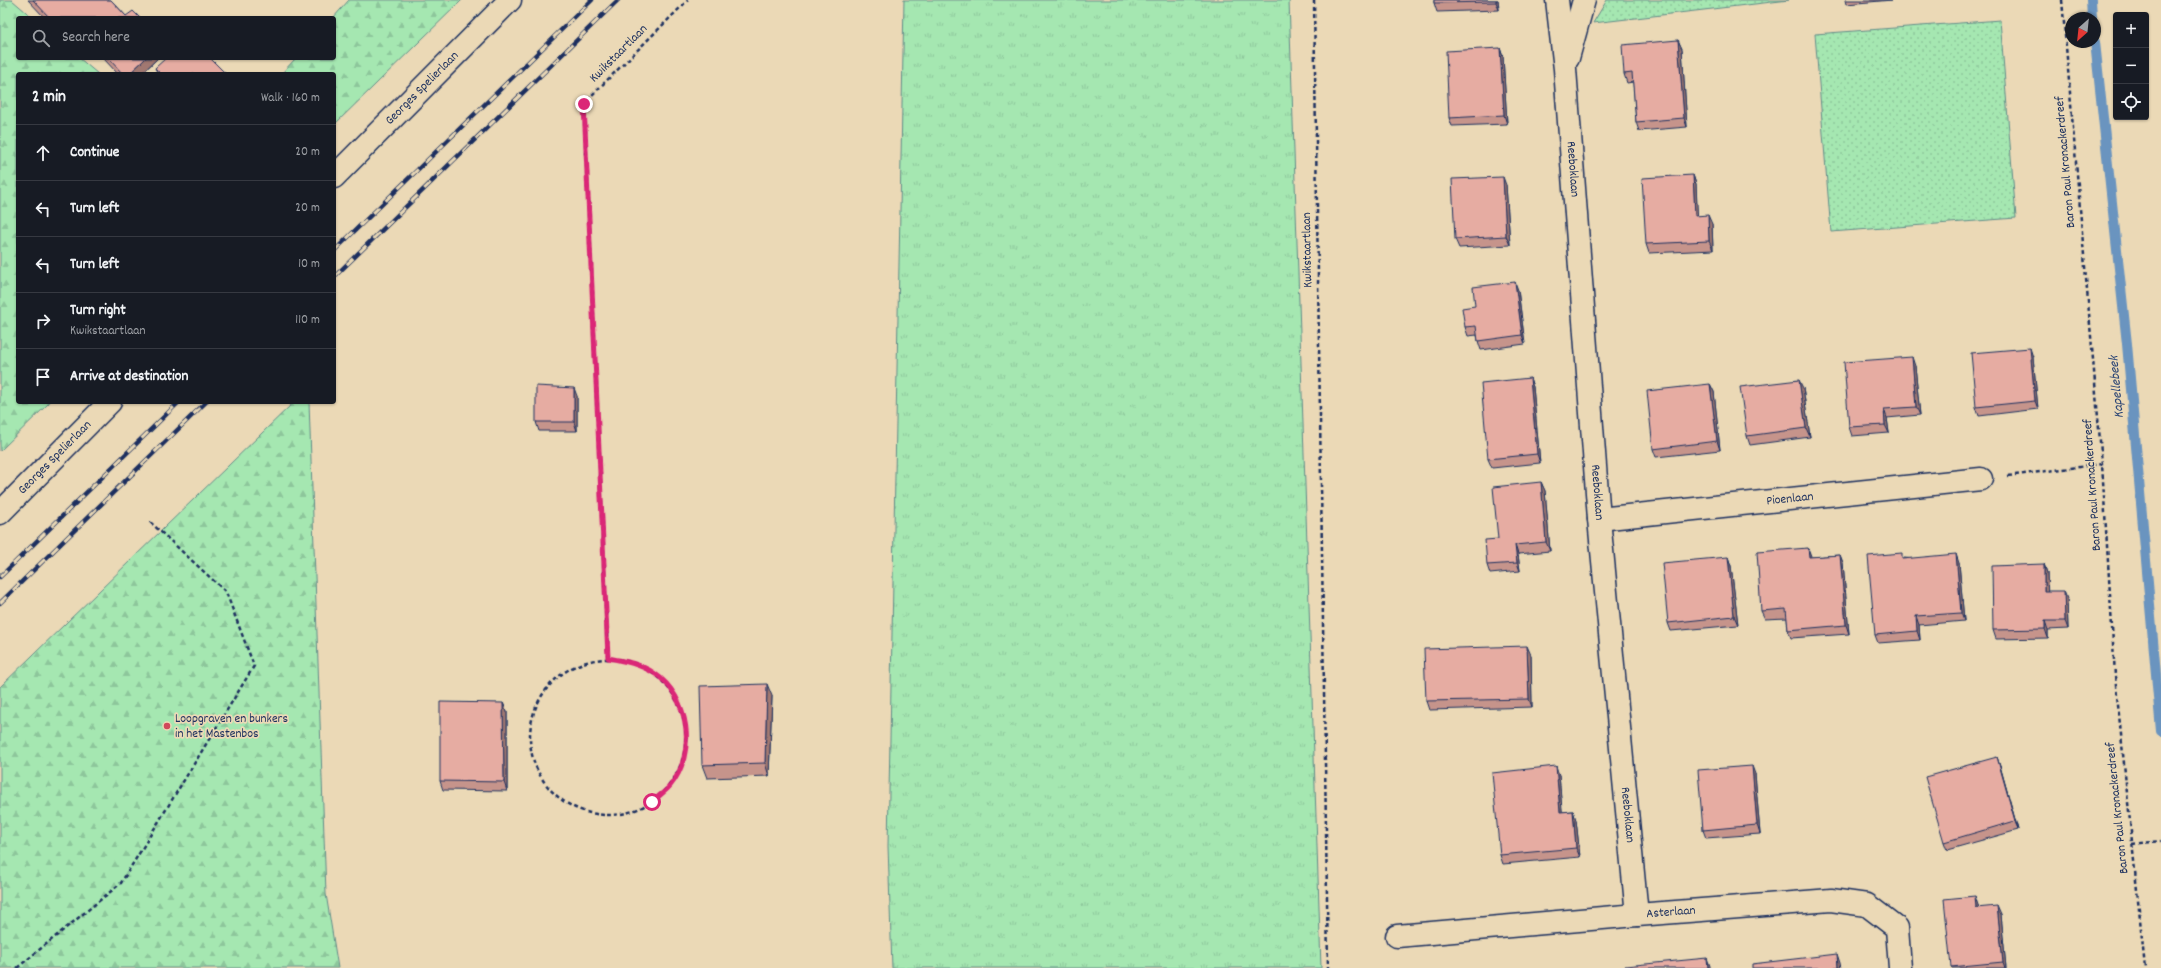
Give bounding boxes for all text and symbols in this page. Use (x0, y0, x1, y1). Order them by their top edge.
north arrow (2065, 12, 2101, 48)
map controls (2113, 12, 2149, 120)
button: + (2113, 12, 2149, 48)
search box (16, 16, 336, 60)
street label: Kwikstaartlaan (586, 21, 652, 87)
icon: search (30, 27, 52, 49)
text: Search here (62, 27, 130, 49)
street label: Georges Spelierlaan (381, 47, 463, 130)
button: − (2113, 48, 2149, 84)
button: locate (2113, 84, 2149, 120)
text: 2 min (32, 86, 66, 110)
text: Walk · 160 m (261, 89, 320, 108)
route end (575, 95, 593, 113)
street label: Baron Paul Kronackerdreef (2051, 95, 2081, 229)
street label: Reeboklaan (1561, 141, 1584, 198)
icon: ahead (32, 142, 54, 164)
text: Continue (70, 142, 119, 164)
text: 20 m (295, 143, 320, 162)
icon: left (32, 198, 54, 220)
text: Turn left (70, 198, 119, 220)
text: 20 m (295, 199, 320, 218)
street label: Kwikstaartlaan (1298, 212, 1318, 288)
icon: left (32, 254, 54, 276)
text: Turn left (70, 254, 119, 276)
text: 10 m (298, 255, 320, 274)
text: Turn right (70, 300, 126, 322)
icon: right (32, 310, 54, 332)
text: 110 m (295, 311, 320, 330)
text: Kwikstaartlaan (70, 322, 145, 341)
water label: Kapellebeek (2104, 354, 2130, 419)
icon: arrive (32, 366, 54, 388)
text: Arrive at destination (70, 366, 188, 388)
street label: Georges Spelierlaan (14, 416, 96, 499)
street label: Baron Paul Kronackerdreef (2079, 418, 2107, 552)
street label: Reeboklaan (1585, 464, 1609, 521)
street label: Pioenlaan (1766, 487, 1814, 511)
place label: Loopgraven en bunkers in het Mastenbos (175, 710, 288, 744)
marker: Loopgraven en bunkers in het Mastenbos (162, 721, 172, 731)
street label: Baron Paul Kronackerdreef (2102, 741, 2134, 875)
street label: Reeboklaan (1615, 786, 1640, 844)
route start (643, 793, 661, 811)
street label: Asterlaan (1646, 901, 1696, 924)

